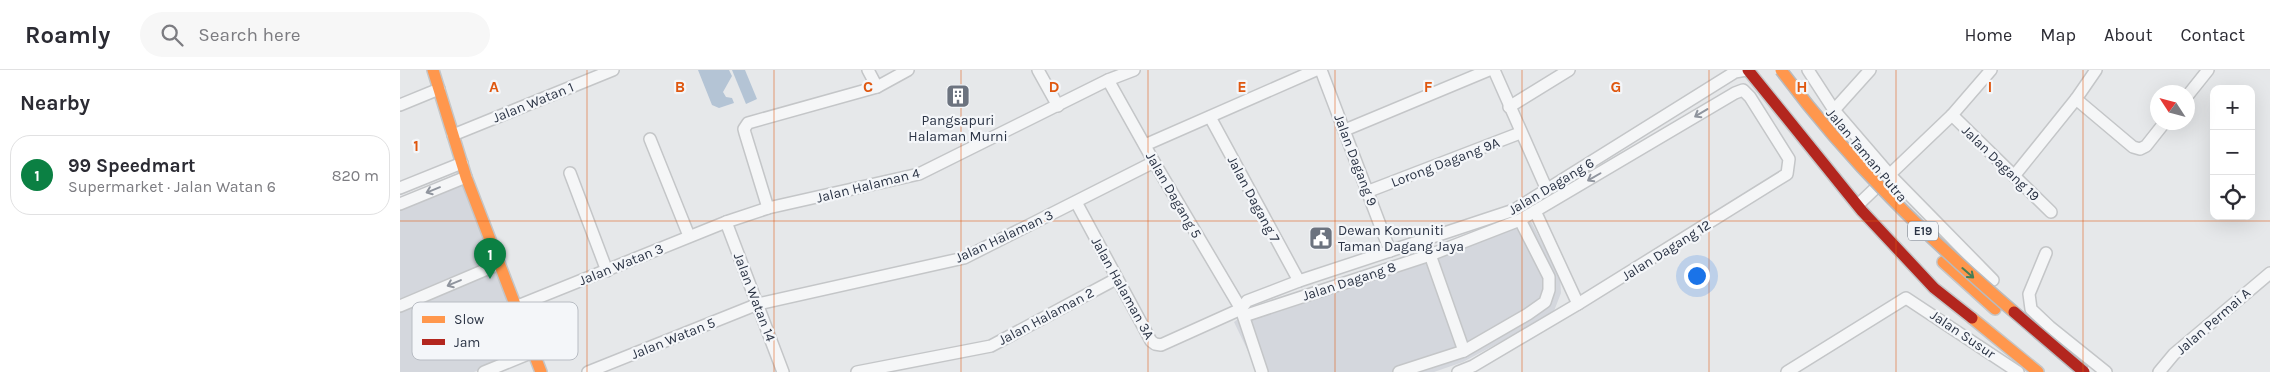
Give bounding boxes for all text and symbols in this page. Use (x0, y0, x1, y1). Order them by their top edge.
search box (140, 12, 490, 57)
text: Roamly (25, 21, 110, 49)
icon: search (158, 21, 186, 49)
text: Search here (198, 24, 300, 46)
text: Home (1964, 24, 2012, 46)
text: Map (2040, 24, 2076, 46)
text: About (2104, 24, 2153, 46)
text: Contact (2181, 24, 2245, 46)
text: A (489, 77, 499, 96)
text: B (675, 77, 685, 96)
text: C (863, 77, 873, 96)
text: D (1049, 77, 1060, 96)
text: E (1237, 77, 1247, 96)
text: F (1424, 77, 1433, 96)
text: G (1611, 77, 1621, 96)
text: H (1796, 77, 1808, 96)
text: I (1988, 77, 1992, 96)
street label: Jalan Watan 1 (490, 78, 576, 126)
building icon: Pangsapuri Halaman Murni (945, 83, 971, 109)
north arrow (2150, 85, 2195, 130)
map controls (2210, 85, 2255, 220)
button: + (2210, 85, 2255, 130)
text: Nearby (20, 91, 90, 115)
street label: Jalan Taman Putra (1822, 105, 1911, 206)
one-way arrow (1694, 109, 1708, 119)
place label: Pangsapuri Halaman Murni (908, 112, 1008, 145)
street label: Jalan Dagang 9 (1330, 112, 1381, 209)
street label: Jalan Dagang 19 (1958, 122, 2043, 205)
button: − (2210, 130, 2255, 175)
street label: Lorong Dagang 9A (1388, 134, 1502, 191)
text: 1 (413, 136, 419, 155)
street label: Jalan Dagang 5 (1142, 149, 1205, 242)
street label: Jalan Dagang 7 (1224, 153, 1284, 246)
street label: Jalan Dagang 6 (1505, 154, 1597, 219)
text: 99 Speedmart (68, 155, 196, 177)
street label: Jalan Halaman 4 (815, 164, 922, 207)
text: 1 (34, 166, 40, 185)
text: 820 m (332, 166, 379, 185)
one-way arrow (1587, 173, 1602, 182)
button: locate (2210, 175, 2255, 220)
text: Supermarket · Jalan Watan 6 (68, 177, 276, 196)
one-way arrow (426, 186, 441, 196)
street label: Jalan Halaman 3 (952, 206, 1056, 267)
street label: Jalan Dagang 12 (1619, 216, 1714, 285)
place label: Dewan Komuniti Taman Dagang Jaya (1338, 222, 1464, 255)
road number: E19 (1908, 222, 1938, 240)
public building icon: Dewan Komuniti Taman Dagang Jaya (1308, 225, 1334, 251)
street label: Jalan Halaman 3A (1087, 234, 1158, 342)
pin: 1 (474, 238, 506, 279)
street label: Jalan Watan 3 (576, 240, 666, 289)
street label: Jalan Watan 14 (730, 250, 779, 344)
street label: Jalan Dagang 8 (1300, 258, 1398, 305)
your location (1684, 263, 1710, 289)
one-way arrow (1961, 267, 1974, 278)
one-way arrow (447, 279, 462, 289)
street label: Jalan Halaman 2 (995, 284, 1097, 349)
street label: Jalan Permai A (2173, 284, 2254, 358)
legend (412, 302, 578, 360)
street label: Jalan Susur (1927, 307, 1999, 363)
text: Slow (454, 311, 484, 328)
street label: Jalan Watan 5 (629, 314, 718, 363)
text: Jam (454, 334, 480, 351)

